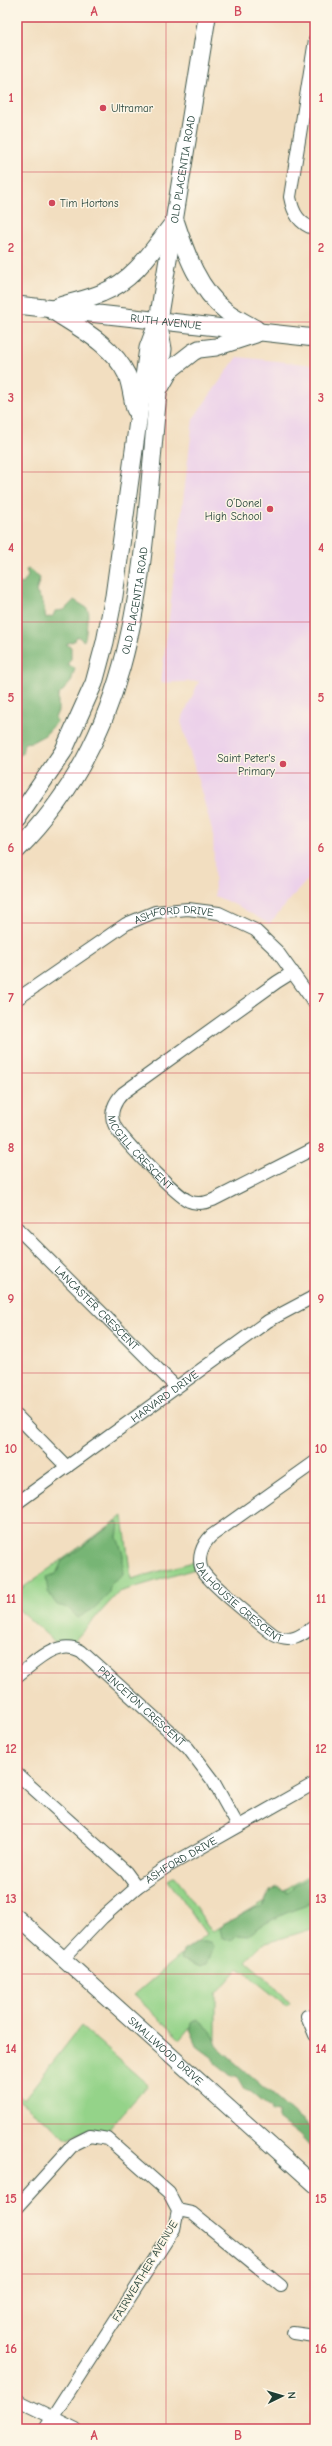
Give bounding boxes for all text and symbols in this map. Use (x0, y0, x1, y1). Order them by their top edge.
text: A (90, 4, 98, 19)
text: B (234, 4, 242, 19)
text: 1 (8, 90, 14, 105)
text: 1 (318, 90, 324, 105)
place label: Ultramar (111, 102, 154, 115)
marker: Ultramar (98, 103, 108, 113)
street label: OLD PLACENTIA ROAD (167, 114, 198, 224)
place label: Tim Hortons (60, 197, 119, 210)
marker: Tim Hortons (47, 198, 57, 208)
text: 2 (8, 240, 14, 255)
text: 2 (318, 240, 324, 255)
street label: RUTH AVENUE (130, 311, 203, 332)
text: 3 (8, 390, 14, 405)
text: 3 (318, 390, 324, 405)
place label: O’Donel High School (205, 497, 262, 523)
marker: O’Donel High School (265, 504, 275, 514)
text: 4 (8, 540, 14, 555)
text: 4 (318, 540, 324, 555)
street label: OLD PLACENTIA ROAD (119, 546, 150, 656)
text: 5 (8, 690, 15, 705)
text: 5 (318, 690, 325, 705)
place label: Saint Peter's Primary (217, 752, 275, 778)
marker: Saint Peter's Primary (278, 759, 288, 769)
text: 6 (8, 840, 15, 855)
text: 6 (318, 840, 325, 855)
street label: ASHFORD DRIVE (132, 902, 215, 927)
text: 7 (8, 990, 14, 1005)
text: 7 (318, 990, 324, 1005)
street label: MCGILL CRESCENT (105, 1114, 176, 1192)
text: 8 (8, 1140, 14, 1155)
text: 8 (318, 1140, 324, 1155)
street label: LANCASTER CRESCENT (52, 1263, 142, 1353)
text: 9 (8, 1291, 15, 1306)
text: 9 (318, 1291, 325, 1306)
street label: HARVARD DRIVE (128, 1367, 201, 1425)
text: 10 (5, 1441, 17, 1456)
text: 10 (315, 1441, 327, 1456)
street label: DALHOUSIE CRESCENT (194, 1561, 285, 1645)
text: 11 (6, 1591, 16, 1606)
text: 11 (316, 1591, 326, 1606)
street label: PRINCETON CRESCENT (95, 1663, 188, 1749)
text: 12 (5, 1741, 17, 1756)
text: 12 (315, 1741, 327, 1756)
street label: ASHFORD DRIVE (143, 1833, 219, 1886)
text: 13 (5, 1891, 17, 1906)
text: 13 (315, 1891, 327, 1906)
street label: SMALLWOOD DRIVE (126, 2014, 206, 2088)
text: 14 (5, 2041, 17, 2056)
text: 14 (315, 2041, 327, 2056)
text: 15 (5, 2191, 17, 2206)
text: 15 (315, 2191, 327, 2206)
street label: FAIRWEATHER AVENUE (110, 2218, 181, 2324)
text: 16 (5, 2341, 17, 2356)
text: 16 (315, 2341, 327, 2356)
north arrow (262, 2376, 302, 2416)
text: N (285, 2391, 298, 2399)
text: A (90, 2428, 98, 2443)
text: B (234, 2428, 242, 2443)

